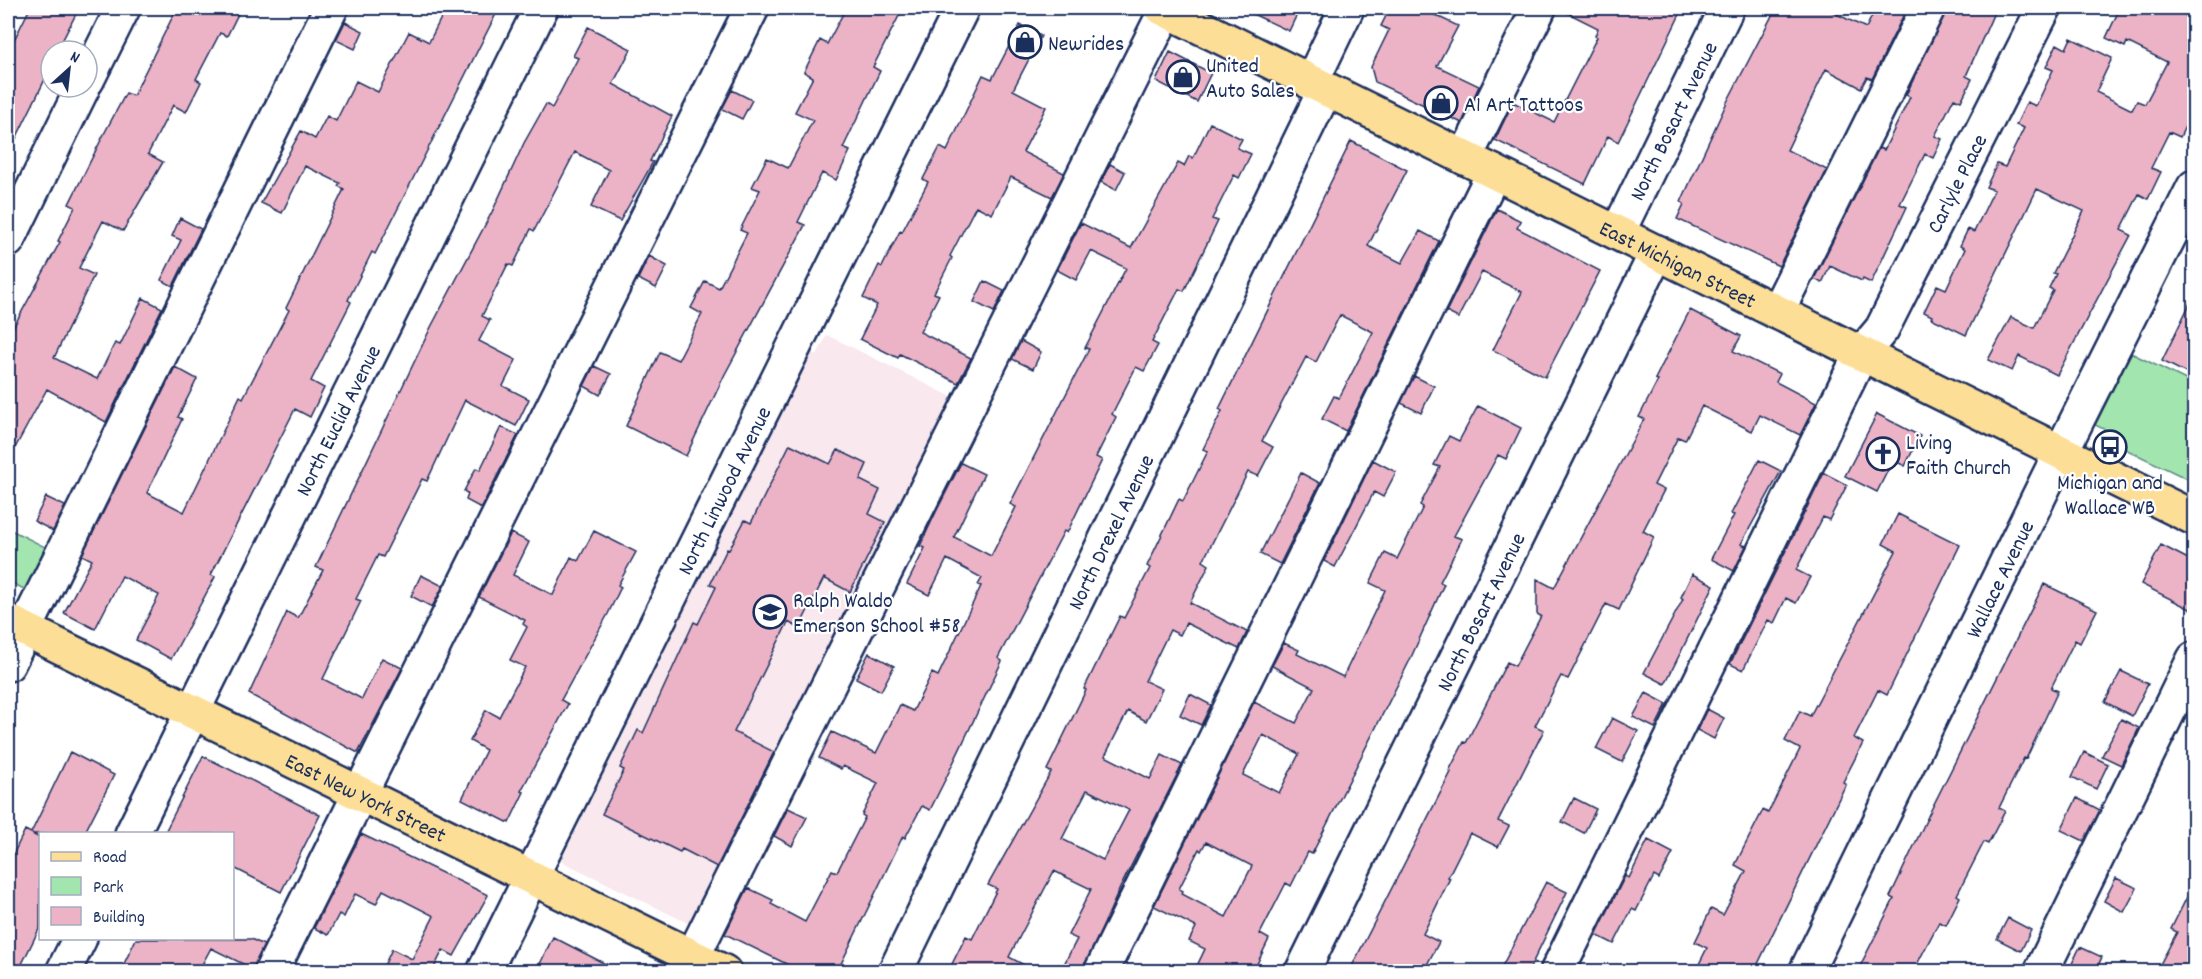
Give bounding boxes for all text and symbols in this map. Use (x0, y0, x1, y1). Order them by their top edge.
shop icon: Newrides (1007, 24, 1043, 60)
place label: Newrides (1048, 30, 1124, 61)
street label: North Bosart Avenue (1624, 37, 1727, 207)
north arrow (39, 39, 99, 99)
text: N (66, 46, 84, 70)
place label: United Auto Sales (1206, 52, 1295, 108)
shop icon: United Auto Sales (1165, 59, 1201, 95)
shop icon: A1 Art Tattoos (1423, 85, 1459, 121)
place label: A1 Art Tattoos (1464, 91, 1583, 122)
street label: Carlyle Place (1921, 129, 1997, 240)
street label: East Michigan Street (1593, 214, 1761, 318)
street label: North Euclid Avenue (290, 341, 391, 502)
street label: North Linwood Avenue (671, 402, 781, 581)
place label: Living Faith Church (1906, 429, 2011, 485)
bus stop icon: Michigan and Wallace WB (2092, 429, 2128, 465)
church icon: Living Faith Church (1865, 436, 1901, 472)
street label: North Drexel Avenue (1062, 450, 1164, 616)
place label: Michigan and Wallace WB (2057, 469, 2163, 525)
street label: Wallace Avenue (1960, 516, 2044, 644)
street label: North Bosart Avenue (1431, 528, 1535, 698)
place label: Ralph Waldo Emerson School #58 (793, 587, 960, 643)
school or university icon: Ralph Waldo Emerson School #58 (752, 594, 788, 630)
street label: East New York Street (279, 747, 451, 852)
legend (39, 832, 234, 940)
text: Road (93, 846, 127, 871)
text: Park (93, 876, 124, 901)
text: Building (93, 906, 145, 931)

